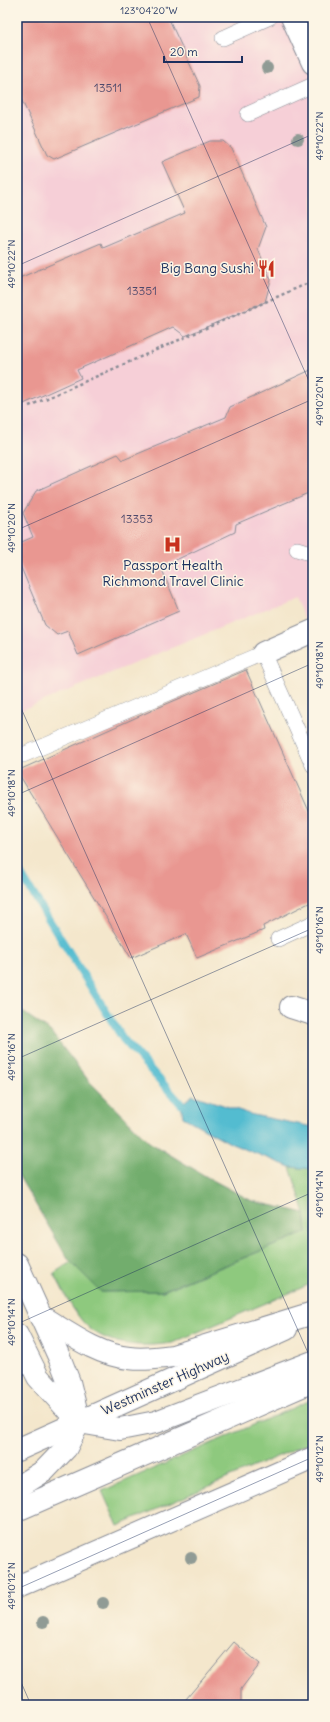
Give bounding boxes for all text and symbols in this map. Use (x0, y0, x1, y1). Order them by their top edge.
text: 123°04'20"W (120, 4, 178, 17)
scale bar (164, 38, 242, 64)
text: 20 m (170, 44, 198, 59)
house number: 13511 (94, 80, 122, 95)
text: 49°10'22"N (313, 112, 326, 160)
text: 49°10'22"N (5, 240, 18, 288)
restaurant icon: Big Bang Sushi (257, 258, 277, 278)
place label: Big Bang Sushi (161, 259, 254, 277)
house number: 13351 (127, 283, 157, 298)
text: 49°10'20"N (313, 376, 326, 426)
text: 49°10'20"N (5, 503, 18, 553)
house number: 13353 (121, 511, 153, 526)
hospital icon: Passport Health Richmond Travel Clinic (163, 535, 183, 555)
place label: Passport Health Richmond Travel Clinic (102, 556, 244, 590)
text: 49°10'18"N (313, 641, 326, 689)
text: 49°10'18"N (5, 769, 18, 817)
text: 49°10'16"N (313, 906, 326, 954)
text: 49°10'16"N (5, 1033, 18, 1081)
text: 49°10'14"N (313, 1170, 326, 1218)
text: 49°10'14"N (5, 1298, 18, 1346)
street label: Westminster Highway (98, 1347, 232, 1419)
text: 49°10'12"N (313, 1435, 326, 1483)
text: 49°10'12"N (5, 1562, 18, 1610)

